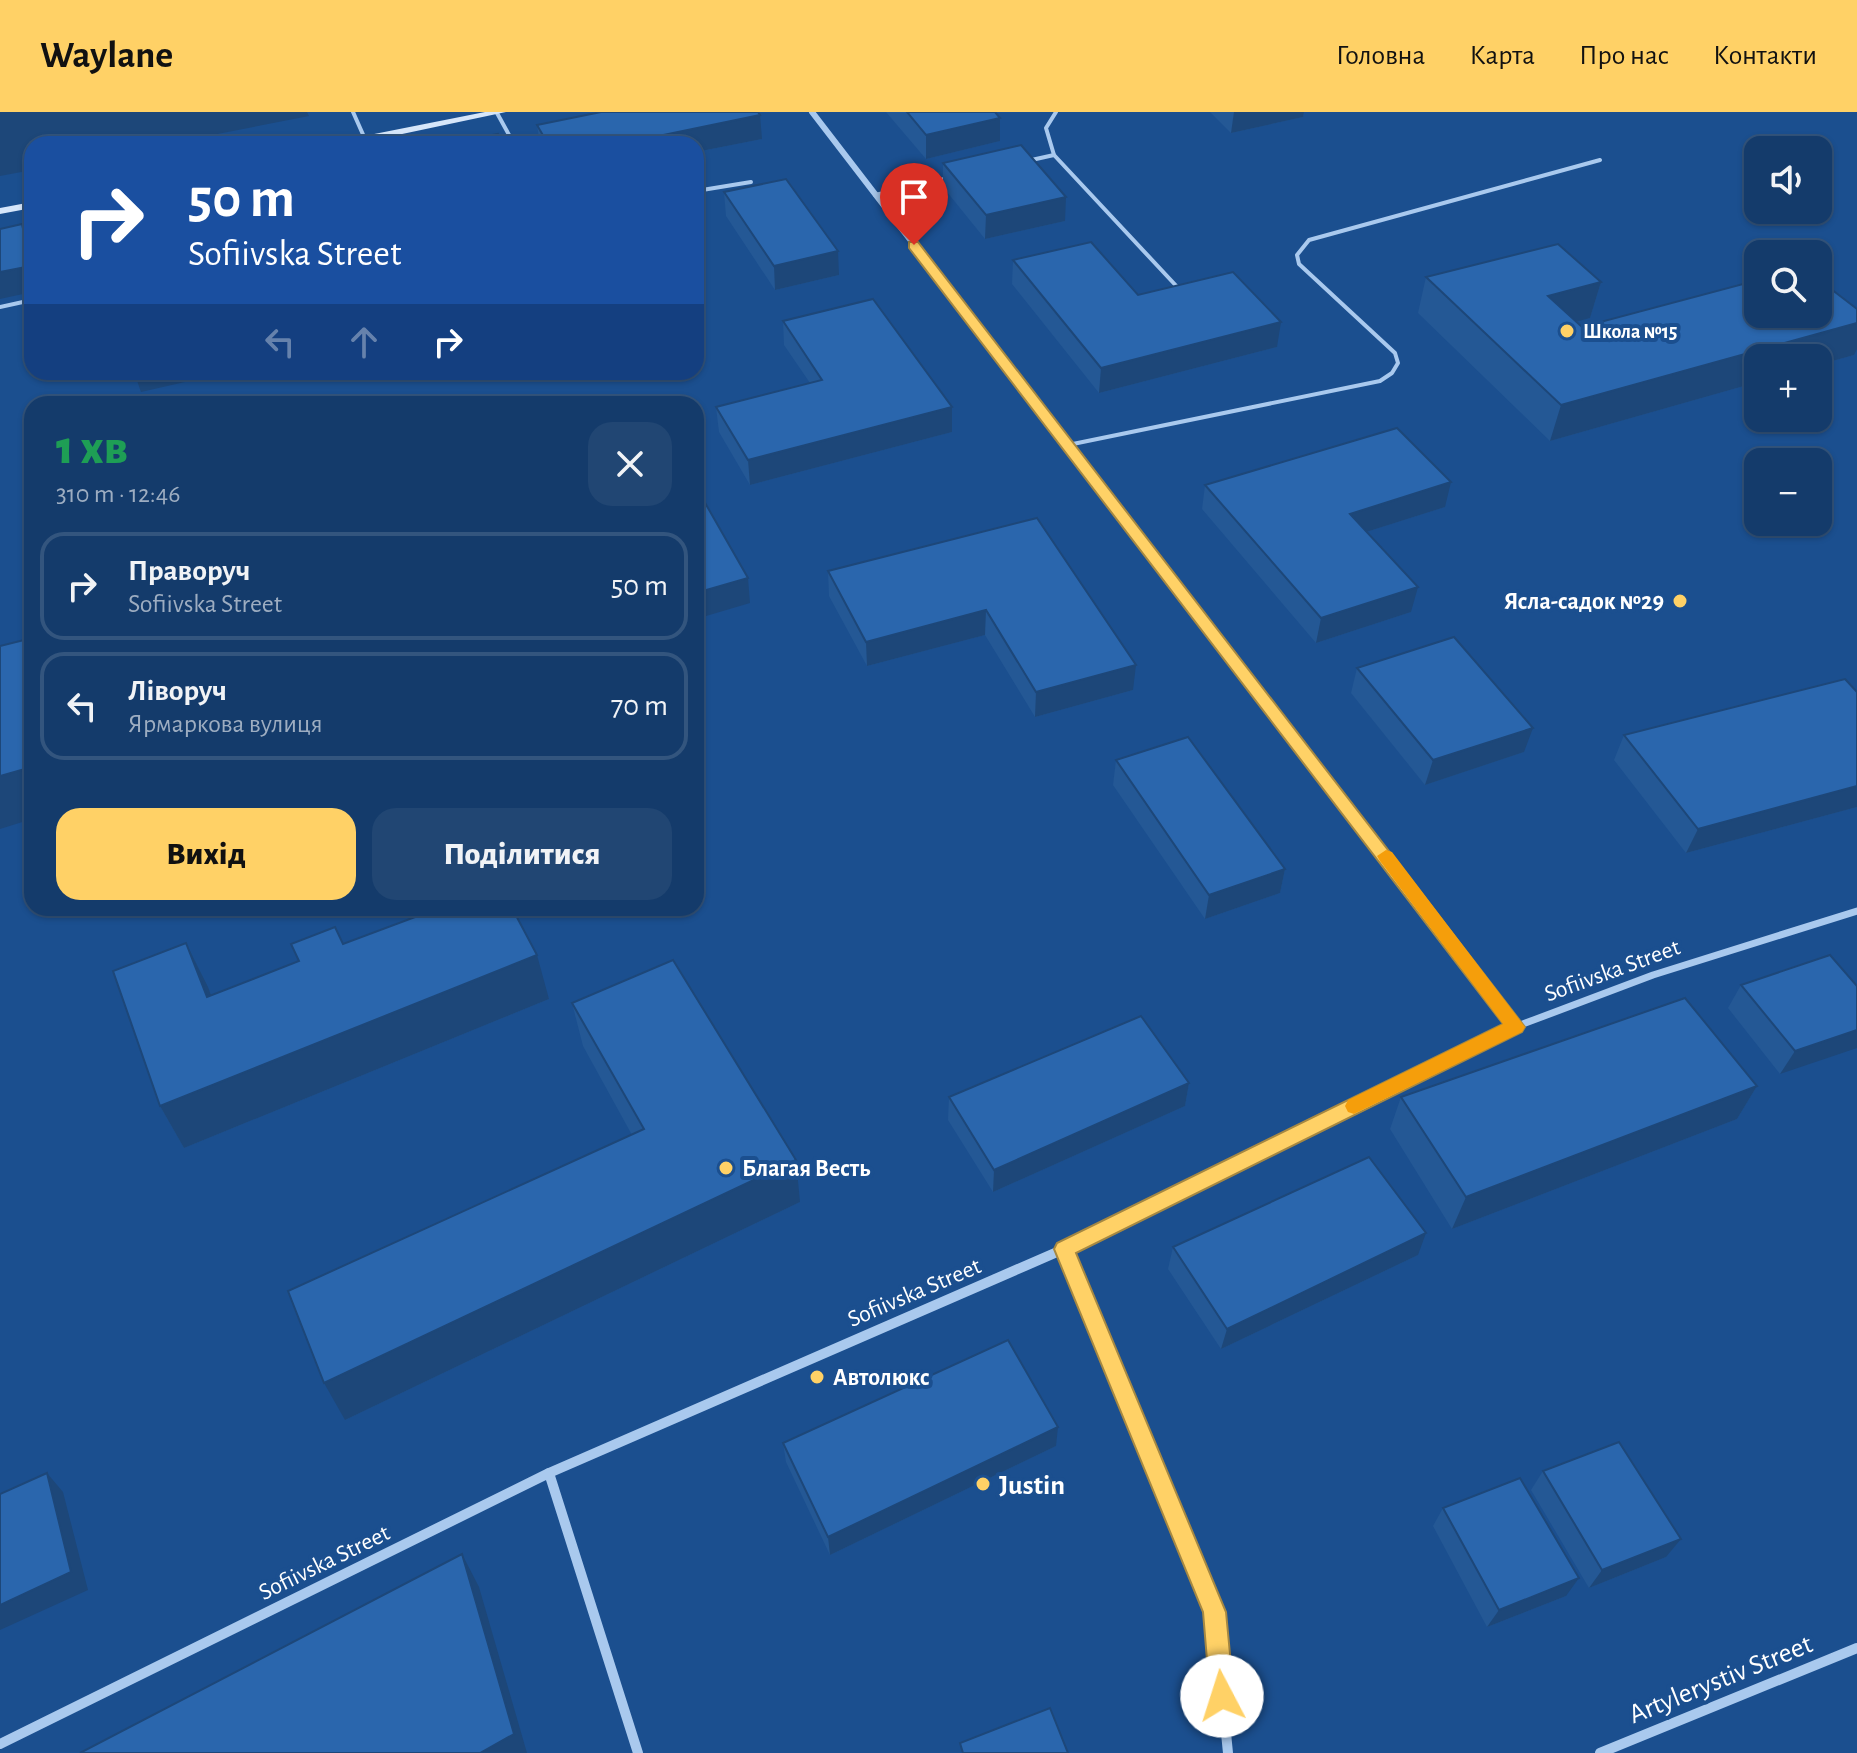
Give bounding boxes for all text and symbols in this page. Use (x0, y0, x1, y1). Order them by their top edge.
text: Waylane (40, 37, 173, 75)
text: Головна (1336, 42, 1425, 70)
text: Карта (1469, 42, 1535, 70)
text: Про нас (1579, 42, 1669, 70)
text: Контакти (1713, 42, 1817, 70)
map controls (1744, 136, 1832, 536)
button: sound (1744, 136, 1832, 224)
pin (880, 163, 948, 245)
icon: right (56, 168, 160, 272)
text: 50 m (188, 171, 295, 227)
icon: arrive (892, 175, 936, 219)
text: Sofiivska Street (188, 236, 401, 272)
button: search (1744, 240, 1832, 328)
icon: left (258, 320, 302, 364)
icon: ahead (342, 320, 386, 364)
icon: right (426, 320, 470, 364)
marker: Школа №15 (1558, 322, 1576, 340)
place label: Школа №15 (1583, 322, 1677, 342)
button: + (1744, 344, 1832, 432)
button: close (588, 422, 672, 506)
text: 1 хв (56, 425, 128, 473)
button: − (1744, 448, 1832, 536)
text: 310 m · 12:46 (56, 481, 180, 507)
text: Праворуч (128, 556, 250, 586)
icon: right (60, 564, 104, 608)
text: 50 m (611, 571, 668, 601)
place label: Ясла-садок №29 (1504, 590, 1664, 614)
text: Sofiivska Street (128, 591, 282, 617)
marker: Ясла-садок №29 (1671, 592, 1689, 610)
text: Ліворуч (128, 676, 227, 706)
icon: left (60, 684, 104, 728)
text: 70 m (611, 691, 668, 721)
text: Ярмаркова вулиця (128, 711, 323, 737)
button: Вихід (56, 808, 356, 900)
button: Поділитися (372, 808, 672, 900)
street label: Sofiivska Street (1541, 935, 1684, 1007)
place label: Благая Весть (742, 1157, 870, 1181)
marker: Благая Весть (717, 1159, 735, 1177)
street label: Sofiivska Street (844, 1254, 985, 1332)
place label: Автолюкс (833, 1366, 930, 1390)
marker: Автолюкс (808, 1368, 826, 1386)
place label: Justin (999, 1472, 1065, 1500)
marker: Justin (974, 1475, 992, 1493)
street label: Sofiivska Street (255, 1521, 394, 1605)
street label: Artylerystiv Street (1625, 1630, 1817, 1729)
position arrow (1180, 1654, 1264, 1738)

